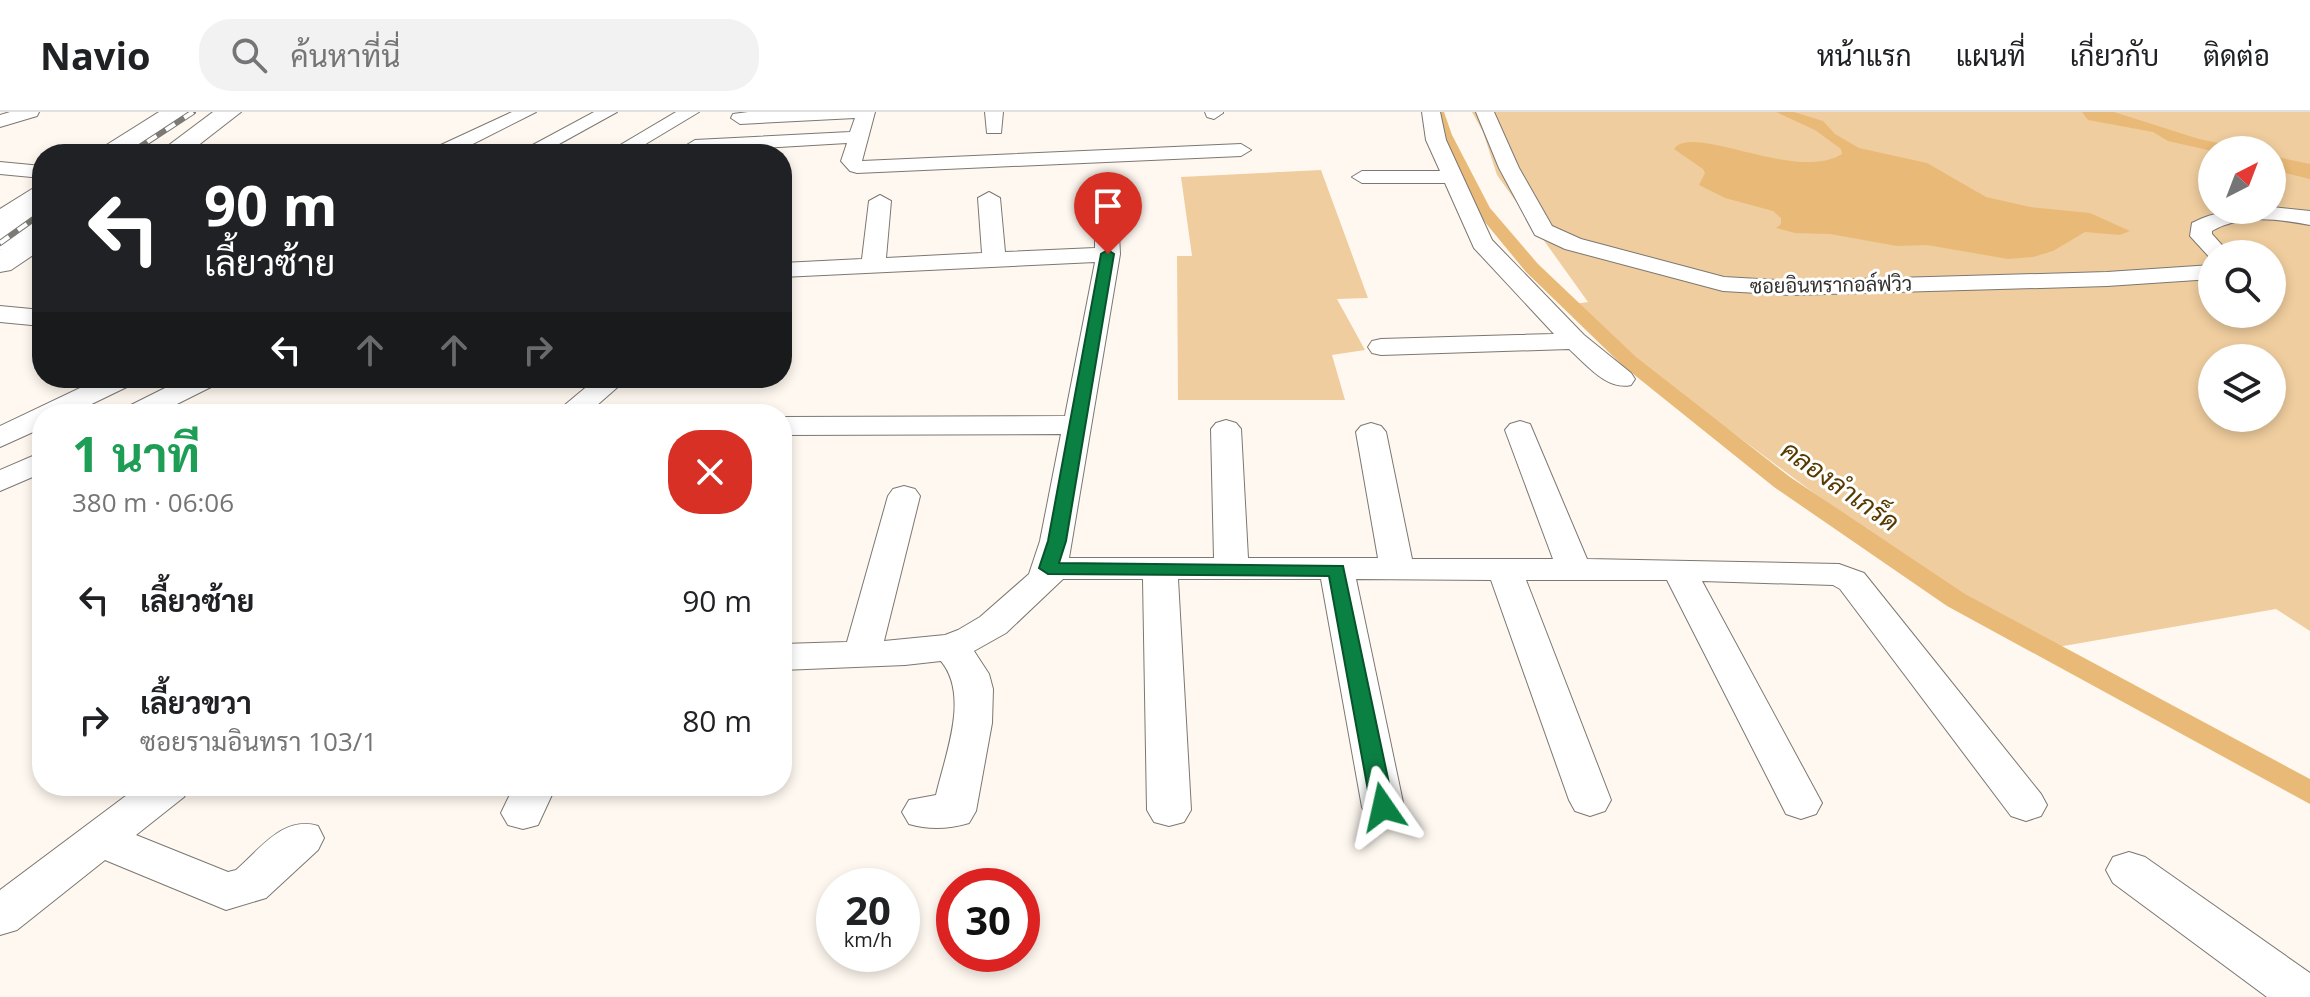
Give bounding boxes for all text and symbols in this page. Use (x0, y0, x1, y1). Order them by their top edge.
search box (199, 19, 759, 91)
text: Navio (40, 29, 151, 81)
icon: search (227, 33, 271, 77)
text: ค้นหาที่นี่ (291, 35, 400, 76)
text: หน้าแรก (1817, 36, 1912, 74)
text: แผนที่ (1956, 36, 2026, 74)
text: เกี่ยวกับ (2070, 36, 2159, 74)
text: ติดต่อ (2203, 36, 2270, 74)
north arrow (2198, 136, 2286, 224)
map controls (2198, 136, 2286, 432)
text: 90 m (204, 166, 338, 242)
pin (1074, 172, 1142, 254)
icon: left (72, 176, 176, 280)
icon: arrive (1086, 184, 1130, 228)
text: เลี้ยวซ้าย (204, 238, 335, 287)
button: search (2198, 240, 2286, 328)
street label: ซอยอินทรากอล์ฟวิว (1750, 270, 1912, 299)
icon: left (264, 328, 308, 372)
icon: ahead (348, 328, 392, 372)
icon: ahead (432, 328, 476, 372)
icon: right (516, 328, 560, 372)
button: layers (2198, 344, 2286, 432)
text: 1 นาที (72, 421, 200, 486)
button: close (668, 430, 752, 514)
water label: คลองลำเกร็ด (1774, 431, 1907, 539)
text: 380 m · 06:06 (72, 484, 234, 520)
icon: left (72, 578, 116, 622)
text: เลี้ยวซ้าย (140, 580, 254, 621)
text: 90 m (682, 580, 752, 621)
text: เลี้ยวขวา (140, 682, 252, 723)
icon: right (72, 698, 116, 742)
text: 80 m (682, 700, 752, 741)
text: ซอยรามอินทรา 103/1 (140, 723, 377, 759)
position arrow (1341, 765, 1425, 849)
speed limit sign: 30 (936, 868, 1040, 972)
text: 20 (845, 882, 891, 937)
text: km/h (844, 926, 892, 953)

